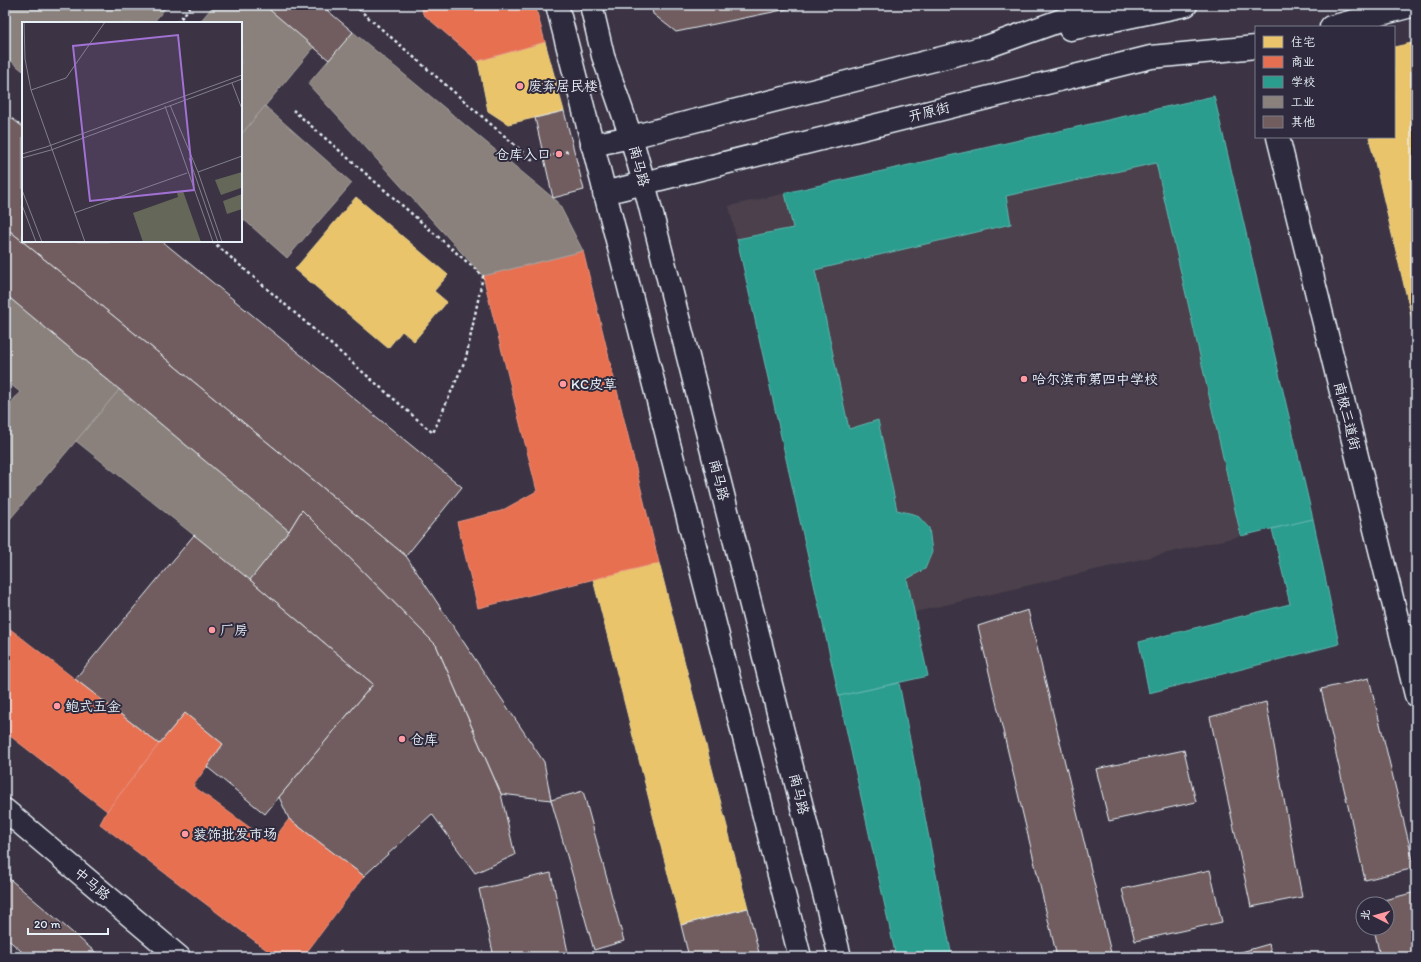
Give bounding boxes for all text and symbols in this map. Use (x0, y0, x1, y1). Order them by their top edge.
inset map (22, 22, 242, 242)
legend (1255, 26, 1395, 138)
text: 住宅 (1291, 35, 1315, 49)
text: 商业 (1291, 55, 1315, 69)
text: 学校 (1291, 75, 1315, 89)
place label: 废弃居民楼 (528, 78, 598, 95)
marker: 废弃居民楼 (515, 81, 525, 91)
text: 工业 (1291, 95, 1315, 109)
street label: 开原街 (907, 99, 951, 125)
text: 其他 (1291, 115, 1315, 129)
street label: 南马路 (625, 144, 653, 188)
place label: 仓库入口 (495, 146, 551, 163)
marker: 仓库入口 (554, 149, 564, 159)
place label: 哈尔滨市第四中学校 (1032, 371, 1158, 388)
marker: 哈尔滨市第四中学校 (1019, 374, 1029, 384)
place label: KC皮草 (571, 376, 617, 393)
marker: KC皮草 (558, 379, 568, 389)
street label: 南极三道街 (1330, 380, 1364, 452)
street label: 南马路 (706, 458, 732, 502)
place label: 厂房 (220, 622, 248, 639)
marker: 厂房 (207, 625, 217, 635)
place label: 鲍式五金 (65, 698, 121, 715)
marker: 鲍式五金 (52, 701, 62, 711)
place label: 仓库 (410, 731, 438, 748)
marker: 仓库 (397, 734, 407, 744)
street label: 南马路 (786, 772, 812, 816)
place label: 装饰批发市场 (193, 826, 277, 843)
marker: 装饰批发市场 (180, 829, 190, 839)
street label: 中马路 (70, 864, 114, 904)
north arrow (1355, 896, 1395, 936)
text: 北 (1359, 909, 1373, 921)
scale bar (28, 910, 108, 936)
text: 20 m (34, 917, 61, 931)

